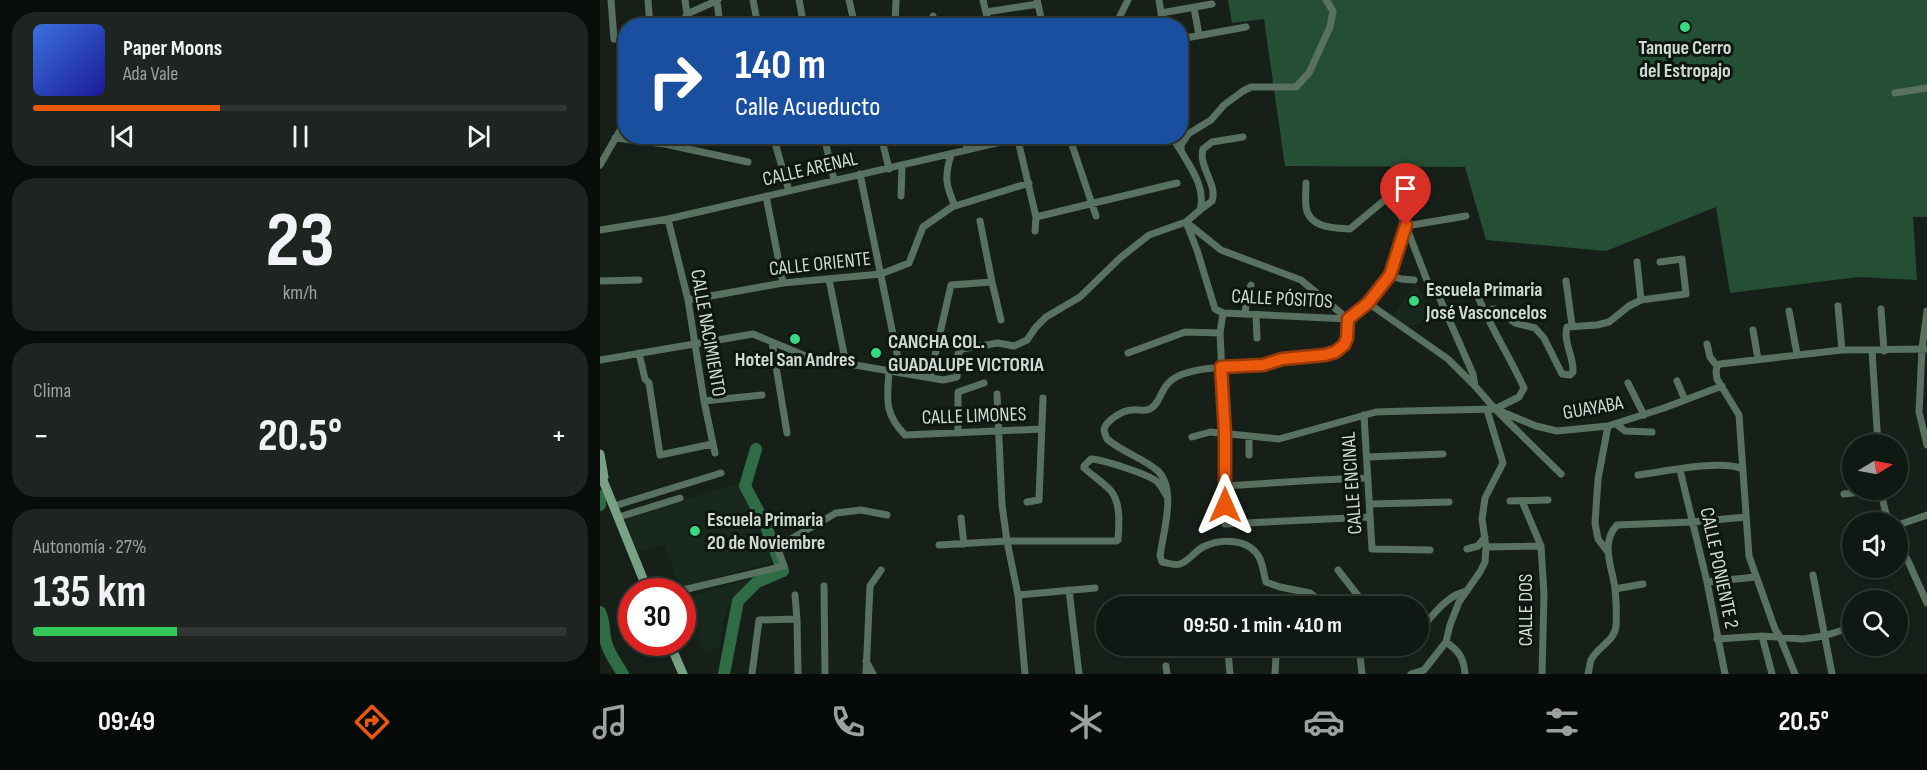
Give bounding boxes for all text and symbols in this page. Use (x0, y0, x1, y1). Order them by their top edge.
marker: Tanque Cerro del Estropajo (1678, 20, 1692, 34)
text: Paper Moons (123, 35, 222, 62)
place label: Tanque Cerro del Estropajo (1638, 36, 1732, 83)
text: 140 m (735, 40, 826, 91)
icon: right (636, 42, 714, 120)
text: Ada Vale (123, 62, 178, 86)
text: Calle Acueducto (735, 91, 881, 123)
icon: previous (106, 120, 139, 153)
icon: pause (284, 120, 317, 153)
icon: next (462, 120, 495, 153)
street label: CALLE ARENAL (760, 146, 860, 192)
pin (1380, 163, 1431, 225)
icon: arrive (1389, 172, 1422, 205)
text: 23 (265, 195, 335, 288)
street label: CALLE ORIENTE (768, 247, 872, 281)
street label: CALLE NACIMIENTO (685, 267, 731, 399)
place label: Escuela Primaria José Vasconcelos (1425, 278, 1547, 325)
text: km/h (283, 281, 317, 305)
street label: CALLE PÓSITOS (1231, 284, 1333, 314)
marker: Escuela Primaria José Vasconcelos (1407, 294, 1421, 308)
place label: CANCHA COL. GUADALUPE VICTORIA (888, 330, 1044, 377)
marker: Hotel San Andres (788, 332, 802, 346)
marker: CANCHA COL. GUADALUPE VICTORIA (869, 346, 883, 360)
place label: Hotel San Andres (735, 348, 856, 372)
text: Clima (33, 379, 71, 403)
street label: GUAYABA (1561, 391, 1626, 425)
street label: CALLE LIMONES (921, 402, 1027, 430)
text: 20.5° (258, 409, 342, 464)
text: − (33, 416, 49, 456)
text: + (551, 416, 567, 456)
street label: CALLE ENCINAL (1336, 430, 1368, 535)
north arrow (1842, 434, 1908, 500)
map controls (1842, 434, 1908, 656)
position arrow (1193, 473, 1257, 537)
street label: CALLE PONIENTE 2 (1694, 505, 1744, 631)
place label: Escuela Primaria 20 de Noviembre (707, 508, 825, 555)
button: sound (1842, 512, 1908, 578)
marker: Escuela Primaria 20 de Noviembre (688, 524, 702, 538)
text: Autonomía · 27% (33, 535, 146, 559)
text: 135 km (33, 565, 146, 620)
street label: CALLE DOS (1514, 574, 1538, 646)
speed limit sign: 30 (618, 578, 696, 656)
button: search (1842, 590, 1908, 656)
text: 09:50 · 1 min · 410 m (1183, 612, 1342, 639)
icon: directions (351, 701, 393, 743)
icon: music (589, 701, 631, 743)
icon: phone (827, 701, 869, 743)
icon: climate (1065, 701, 1107, 743)
icon: car (1303, 701, 1345, 743)
icon: filters (1541, 701, 1583, 743)
text: 09:49 (98, 706, 155, 738)
text: 20.5° (1778, 706, 1829, 738)

